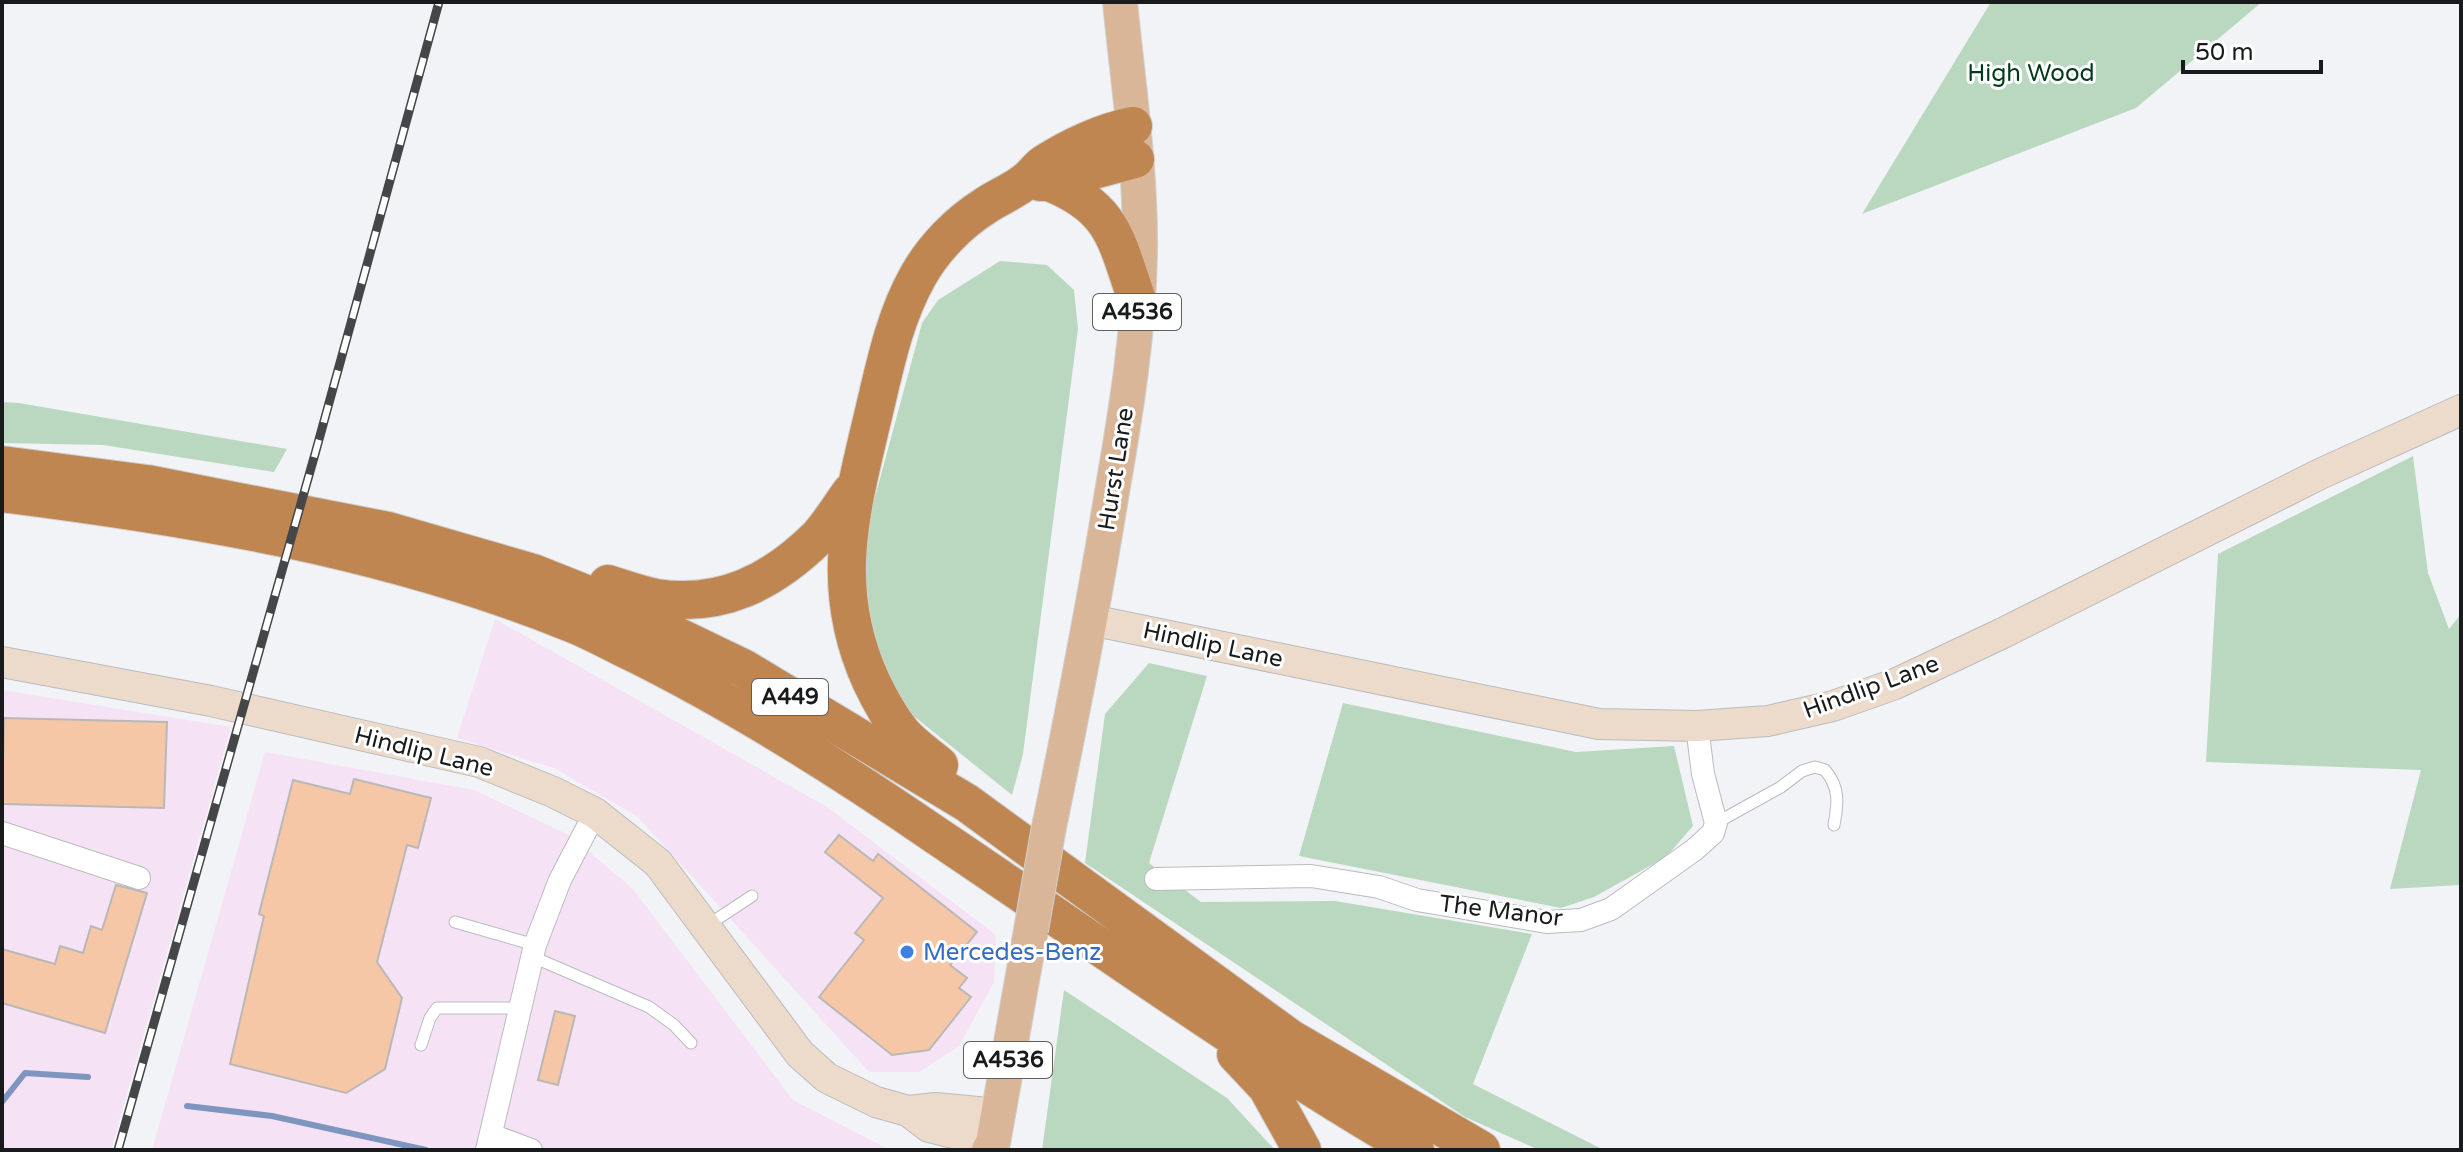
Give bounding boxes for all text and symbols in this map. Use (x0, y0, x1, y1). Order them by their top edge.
scale bar (2183, 24, 2321, 74)
text: 50 m (2195, 38, 2253, 67)
park label: High Wood (1967, 59, 2095, 88)
road number: A4536 (1093, 294, 1181, 330)
street label: Hurst Lane (1092, 406, 1140, 532)
street label: Hindlip Lane (1140, 616, 1286, 674)
street label: Hindlip Lane (1799, 649, 1943, 725)
road number: A449 (752, 679, 828, 715)
street label: Hindlip Lane (351, 721, 497, 783)
street label: The Manor (1438, 889, 1565, 933)
place label: Mercedes-Benz (923, 938, 1101, 967)
marker: Mercedes-Benz (898, 943, 916, 961)
road number: A4536 (964, 1042, 1052, 1078)

